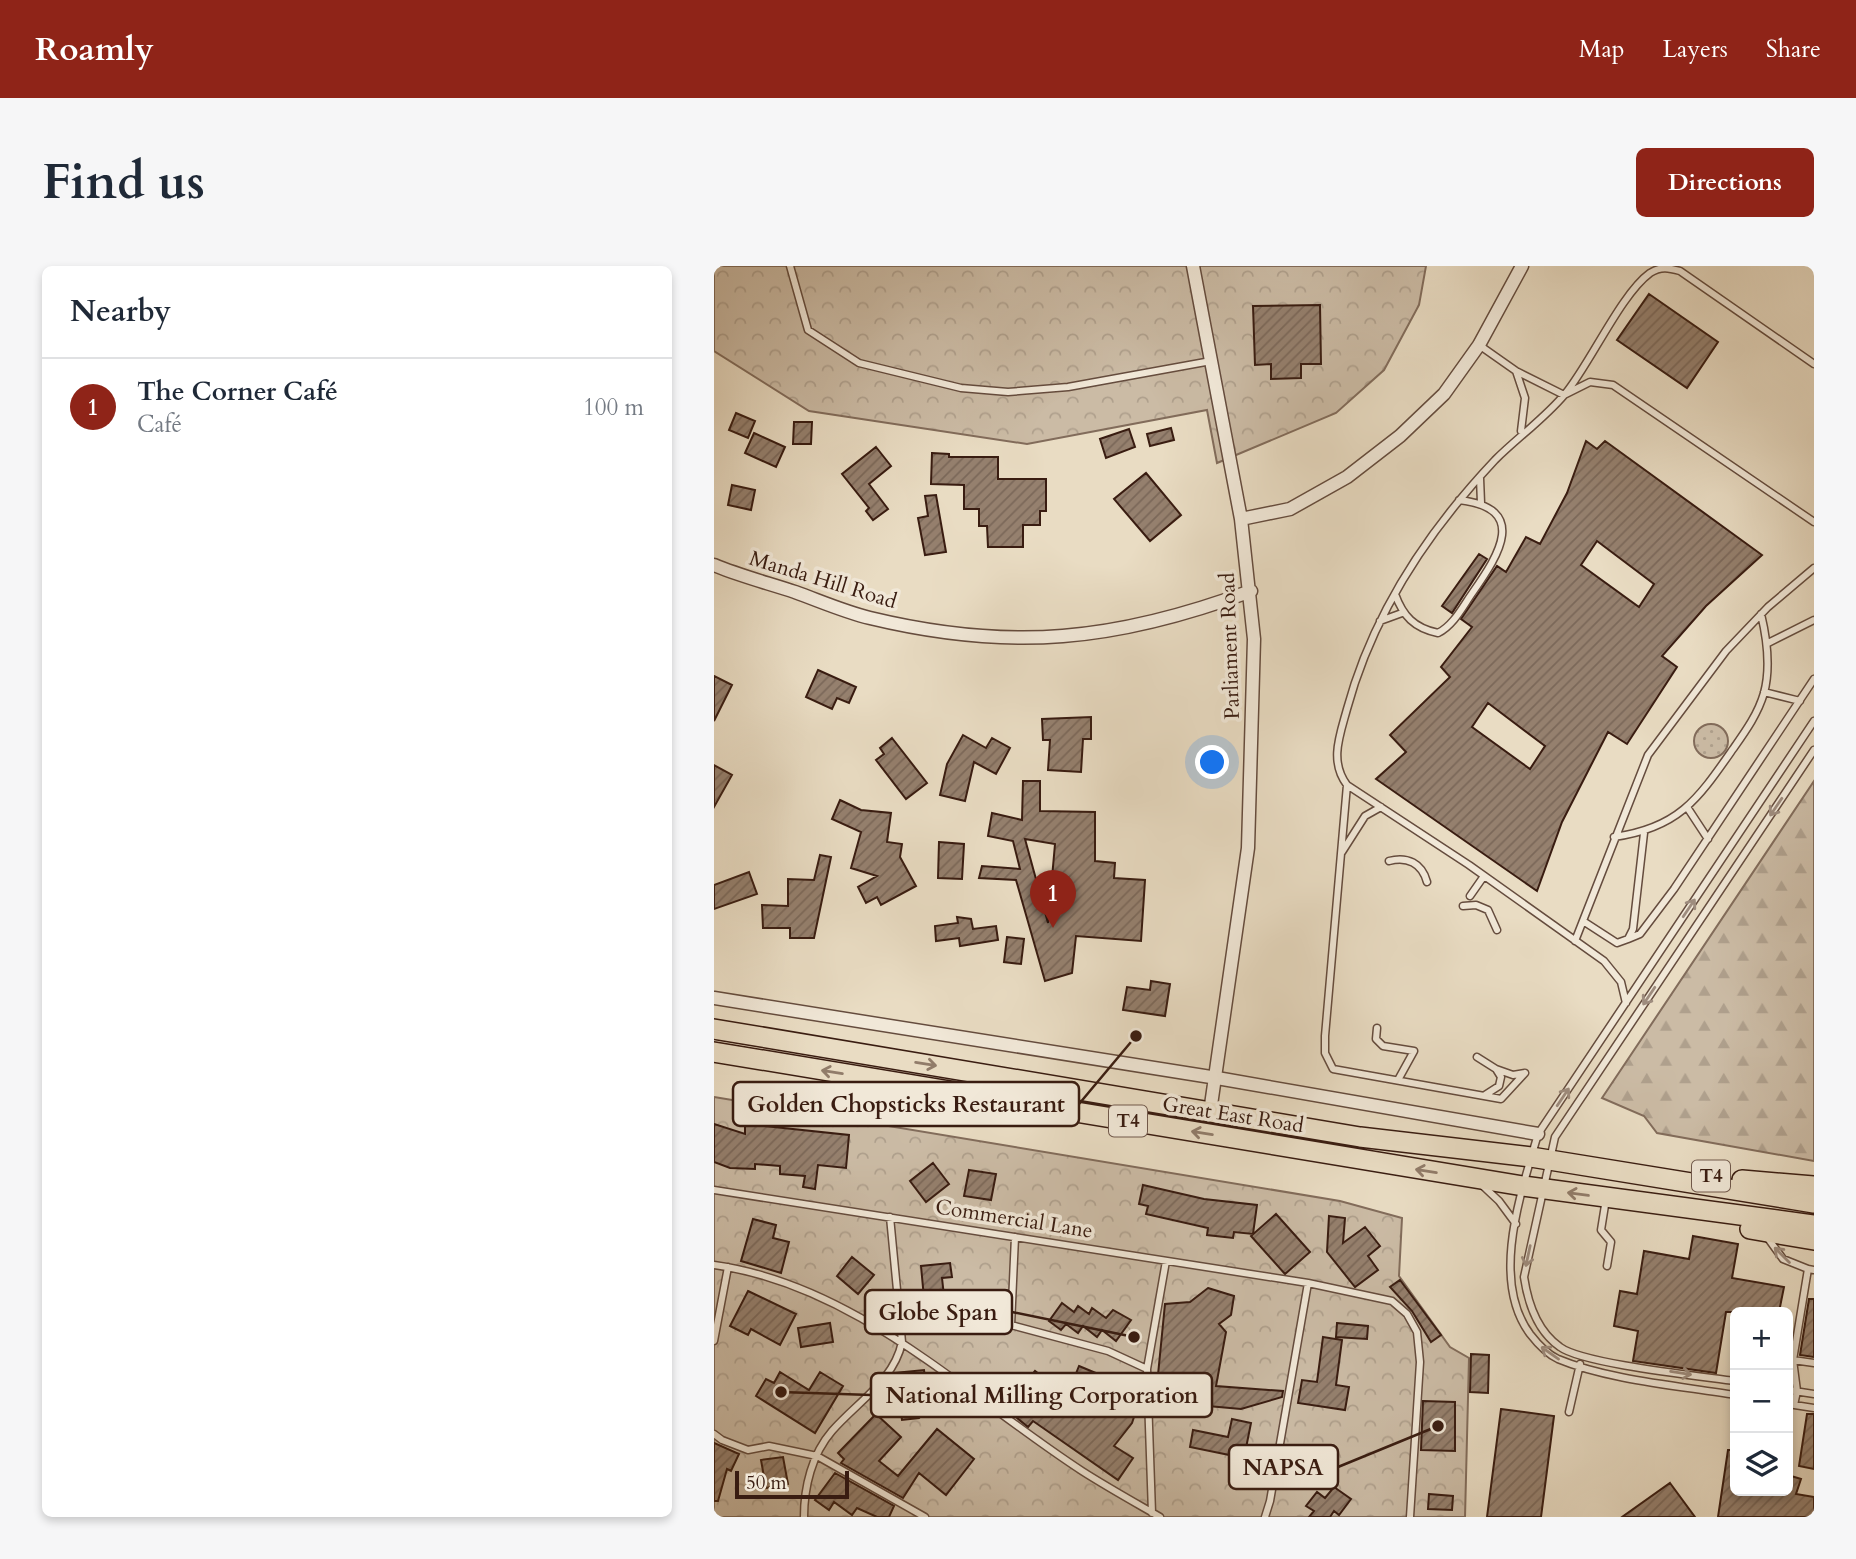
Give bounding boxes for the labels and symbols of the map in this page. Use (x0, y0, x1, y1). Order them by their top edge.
street label: Manda Hill Road (746, 544, 900, 616)
street label: Parliament Road (1213, 572, 1247, 720)
your location (1195, 745, 1229, 779)
one-way arrow (1769, 797, 1783, 816)
pin: 1 (1030, 870, 1076, 928)
one-way arrow (1683, 898, 1697, 918)
one-way arrow (1642, 986, 1656, 1005)
one-way arrow (914, 1058, 937, 1071)
one-way arrow (821, 1065, 844, 1078)
callout: Golden Chopsticks Restaurant (733, 1082, 1079, 1126)
one-way arrow (1556, 1088, 1570, 1107)
text: Golden Chopsticks Restaurant (747, 1089, 1065, 1120)
street label: Great East Road (1160, 1090, 1306, 1140)
road number: T4 (1109, 1106, 1147, 1136)
one-way arrow (1191, 1126, 1214, 1139)
road number: T4 (1692, 1160, 1730, 1192)
one-way arrow (1415, 1164, 1438, 1177)
one-way arrow (1567, 1187, 1590, 1200)
street label: Commercial Lane (933, 1192, 1095, 1246)
one-way arrow (1521, 1244, 1535, 1267)
one-way arrow (1773, 1246, 1790, 1263)
callout: Globe Span (865, 1290, 1012, 1334)
text: Globe Span (878, 1297, 998, 1328)
one-way arrow (1541, 1346, 1560, 1361)
one-way arrow (1670, 1367, 1692, 1380)
callout: National Milling Corporation (871, 1373, 1212, 1417)
text: National Milling Corporation (886, 1380, 1199, 1411)
callout: NAPSA (1229, 1445, 1338, 1489)
text: NAPSA (1243, 1452, 1324, 1483)
scale bar (735, 1468, 849, 1500)

